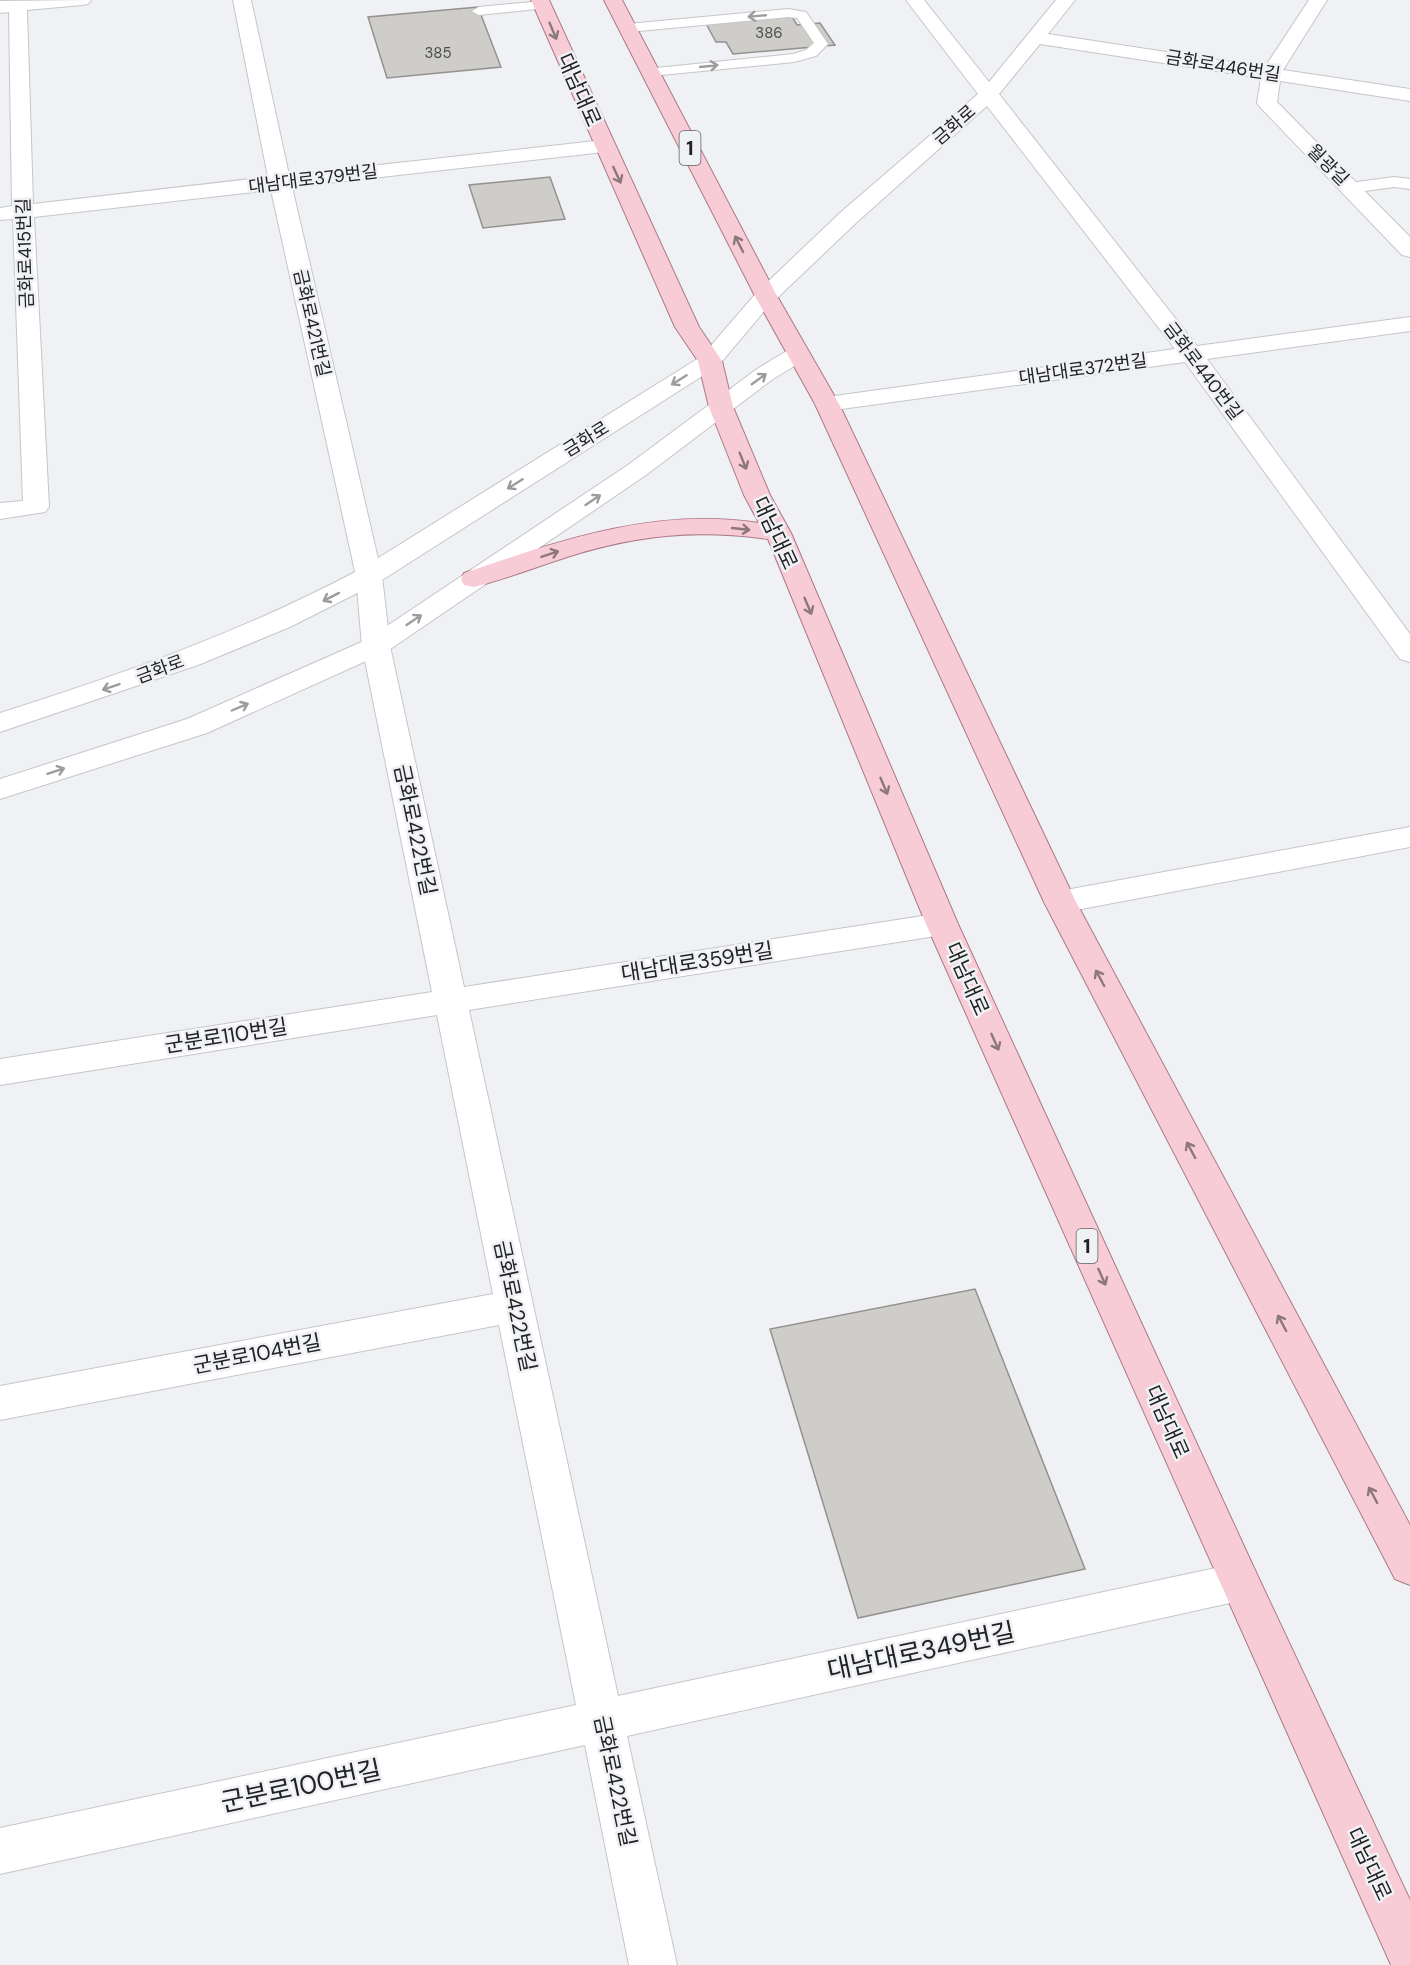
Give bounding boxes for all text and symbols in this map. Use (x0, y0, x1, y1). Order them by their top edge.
one-way arrow (748, 11, 768, 22)
one-way arrow (548, 21, 560, 39)
house number: 386 (755, 23, 783, 43)
house number: 385 (424, 43, 452, 63)
street label: 금화로446번길 (1164, 45, 1282, 87)
street label: 대남대로 (550, 49, 608, 131)
one-way arrow (699, 60, 719, 71)
street label: 금화로 (927, 100, 981, 150)
road number: 1 (680, 131, 700, 165)
street label: 월광길 (1302, 139, 1354, 191)
street label: 대남대로379번길 (247, 159, 379, 199)
one-way arrow (612, 165, 624, 183)
street label: 금화로415번길 (11, 197, 39, 309)
one-way arrow (733, 236, 745, 253)
street label: 금화로421번길 (288, 267, 336, 379)
street label: 금화로440번길 (1158, 317, 1248, 425)
street label: 대남대로372번길 (1017, 348, 1149, 390)
one-way arrow (750, 373, 766, 386)
one-way arrow (671, 374, 688, 387)
street label: 금화로 (559, 416, 613, 462)
one-way arrow (738, 451, 749, 470)
one-way arrow (507, 479, 524, 491)
street label: 대남대로 (746, 492, 804, 574)
one-way arrow (584, 494, 600, 506)
one-way arrow (731, 524, 751, 535)
one-way arrow (540, 547, 559, 558)
one-way arrow (322, 592, 340, 604)
one-way arrow (803, 597, 814, 615)
one-way arrow (405, 614, 422, 627)
street label: 금화로 (133, 649, 187, 689)
one-way arrow (103, 682, 121, 693)
one-way arrow (230, 701, 248, 712)
street label: 금화로422번길 (387, 762, 443, 898)
one-way arrow (46, 765, 65, 776)
one-way arrow (879, 776, 890, 795)
street label: 대남대로359번길 (619, 936, 775, 988)
street label: 대남대로 (938, 938, 996, 1020)
one-way arrow (1094, 969, 1106, 987)
street label: 군분로110번길 (163, 1012, 289, 1060)
one-way arrow (991, 1033, 1002, 1051)
one-way arrow (1185, 1142, 1196, 1160)
road number: 1 (1076, 1229, 1098, 1263)
street label: 금화로422번길 (487, 1238, 543, 1374)
one-way arrow (1096, 1268, 1108, 1286)
one-way arrow (1276, 1315, 1288, 1332)
street label: 군분로104번길 (190, 1328, 324, 1380)
street label: 대남대로 (1138, 1381, 1196, 1463)
one-way arrow (1367, 1487, 1378, 1505)
street label: 대남대로349번길 (824, 1615, 1018, 1687)
street label: 금화로422번길 (587, 1713, 643, 1849)
street label: 군분로100번길 (218, 1752, 384, 1820)
street label: 대남대로 (1340, 1823, 1398, 1905)

